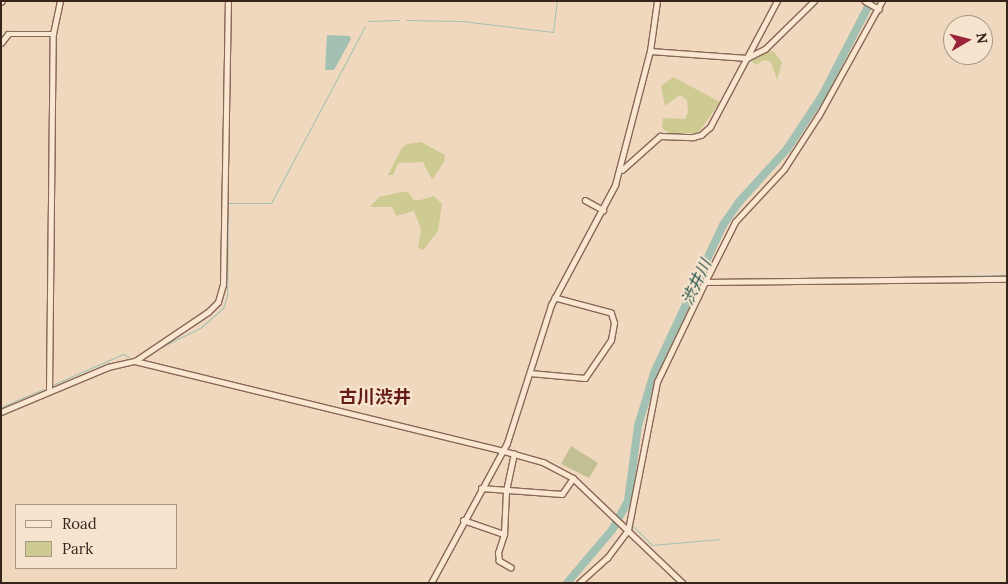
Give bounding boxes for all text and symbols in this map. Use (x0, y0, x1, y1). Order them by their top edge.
north arrow (943, 15, 993, 65)
text: N (972, 31, 992, 45)
water label: 渋井川 (677, 256, 715, 308)
district label: 古川渋井 (339, 386, 411, 408)
legend (15, 504, 178, 569)
text: Road (62, 514, 97, 533)
text: Park (62, 539, 93, 558)

